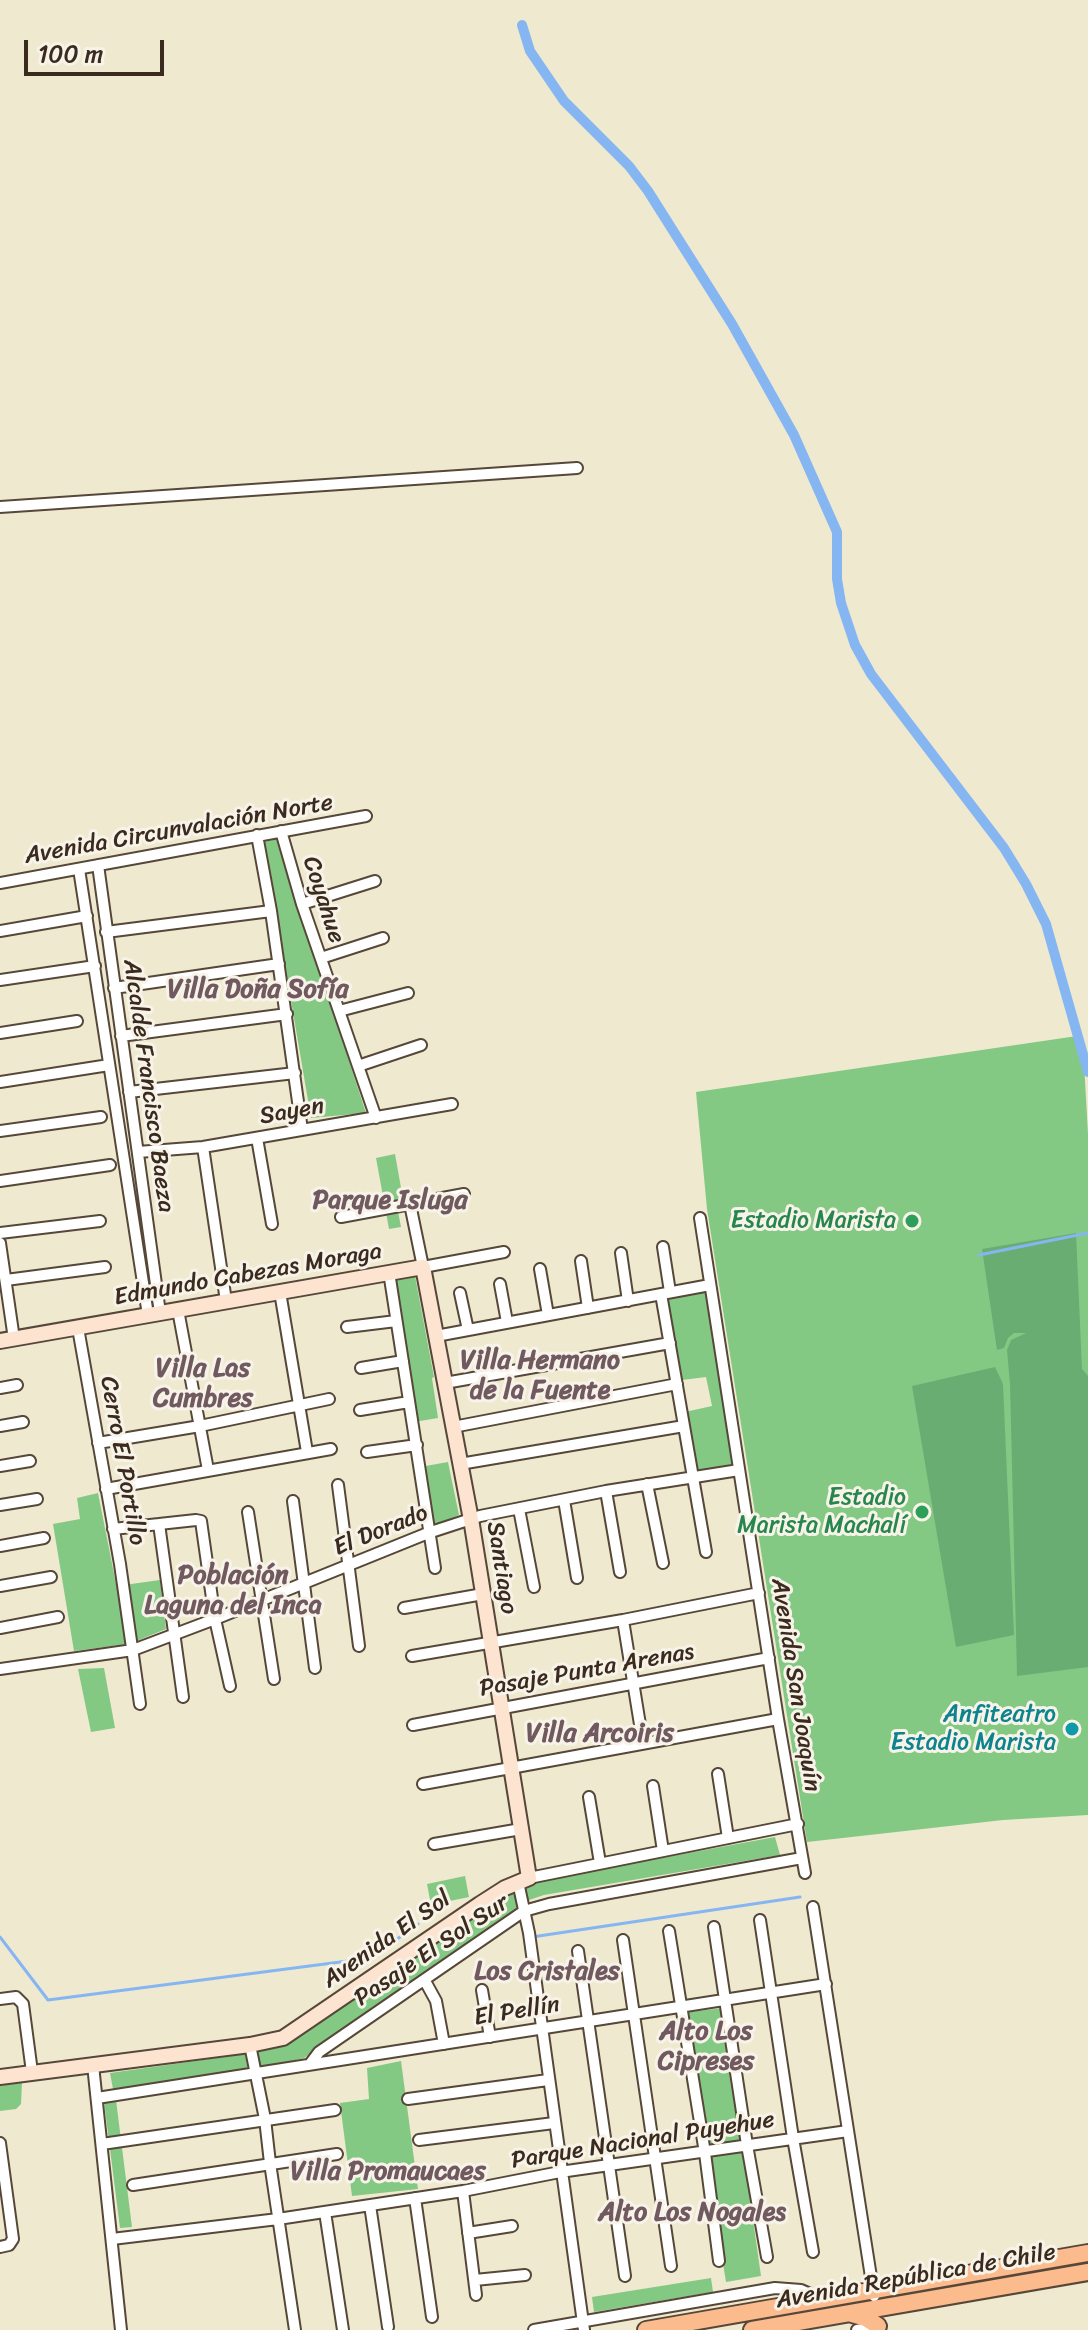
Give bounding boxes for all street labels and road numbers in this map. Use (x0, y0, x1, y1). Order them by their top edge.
street label: Avenida Circunvalación Norte (23, 789, 335, 871)
street label: Coyahue (295, 853, 351, 947)
street label: Alcalde Francisco Baeza (116, 958, 180, 1214)
street label: Sayen (258, 1092, 326, 1132)
street label: Edmundo Cabezas Moraga (112, 1237, 384, 1313)
street label: Cerro El Portillo (93, 1374, 151, 1548)
street label: El Dorado (330, 1499, 432, 1563)
street label: Santiago (479, 1520, 523, 1616)
street label: Avenida San Joaquín (764, 1576, 826, 1794)
street label: Pasaje Punta Arenas (478, 1638, 696, 1704)
street label: Avenida El Sol (317, 1885, 457, 1995)
street label: Pasaje El Sol Sur (349, 1889, 515, 2013)
street label: El Pellín (472, 1991, 562, 2033)
street label: Parque Nacional Puyehue (509, 2106, 777, 2176)
street label: Avenida República de Chile (774, 2238, 1058, 2316)

